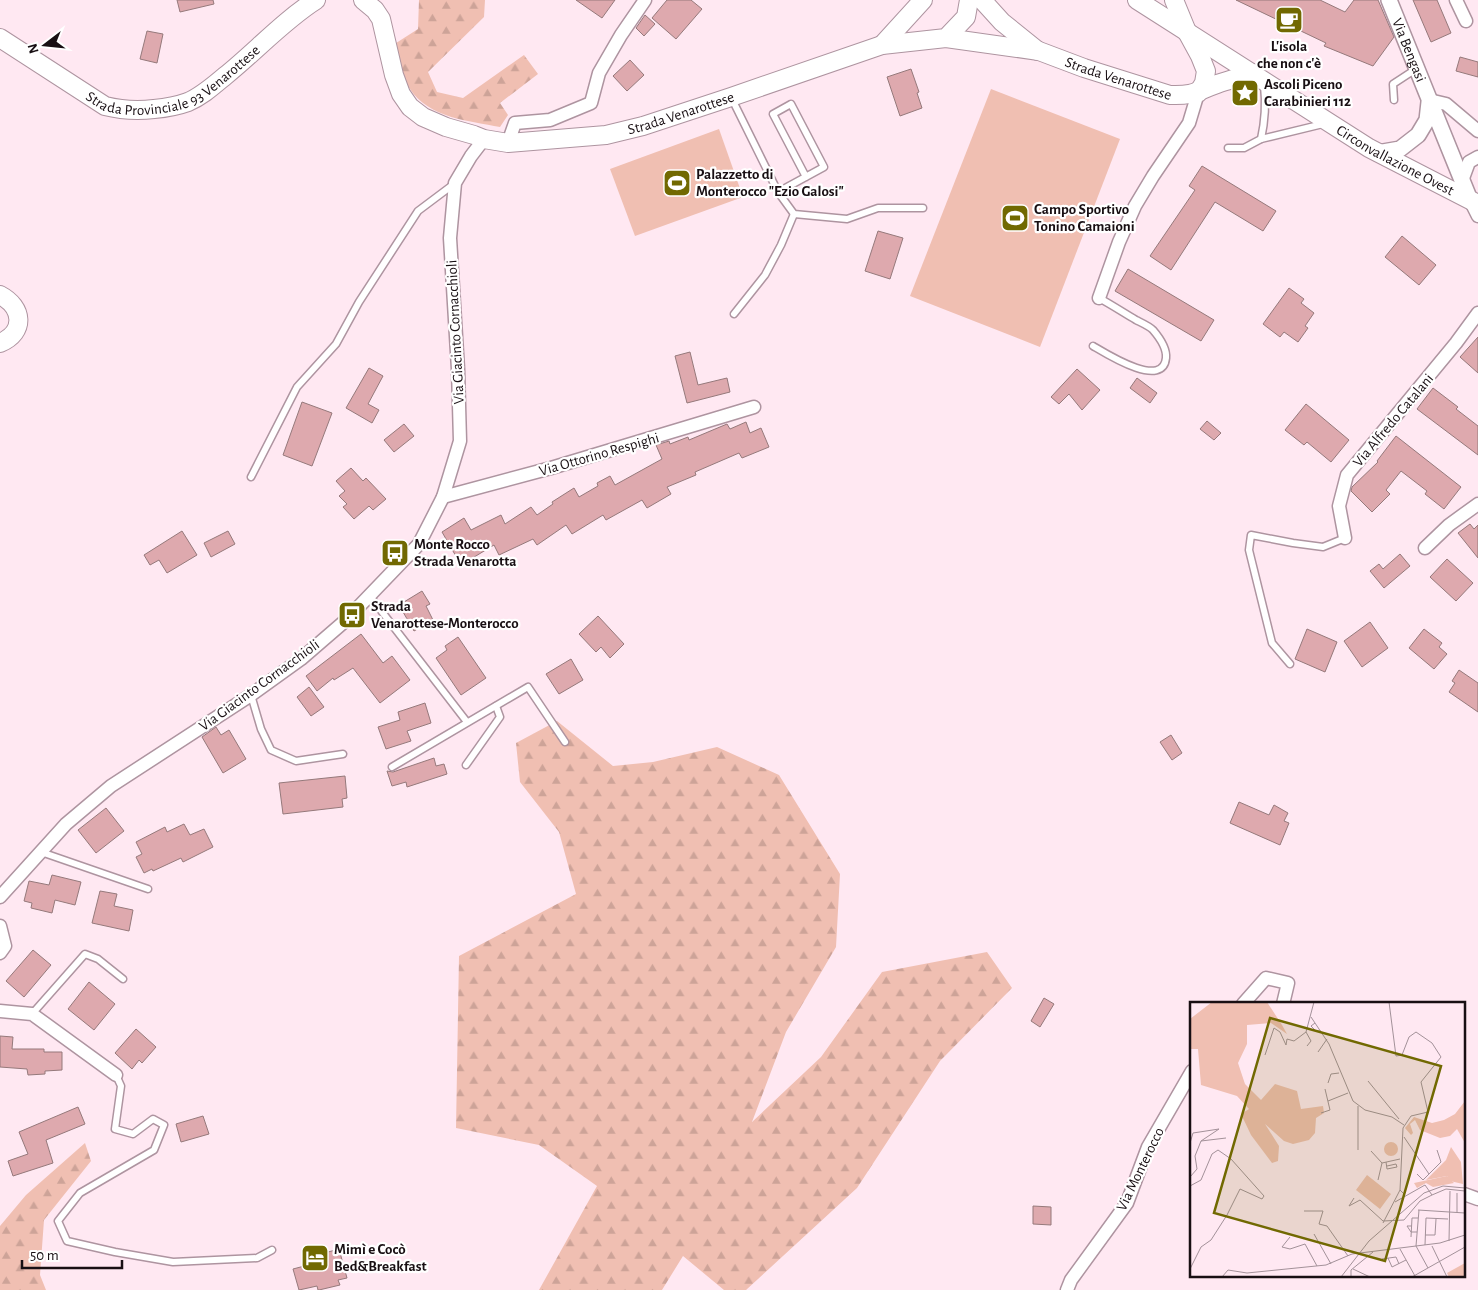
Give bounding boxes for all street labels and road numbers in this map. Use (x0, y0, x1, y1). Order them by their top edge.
street label: Via Bengasi (1389, 16, 1428, 84)
street label: Strada Provinciale 93 Venarottese (83, 42, 263, 118)
street label: Strada Venarottese (1063, 55, 1173, 103)
street label: Strada Venarottese (626, 89, 736, 137)
street label: Circonvallazione Ovest (1334, 122, 1456, 198)
street label: Via Giacinto Cornacchioli (444, 259, 467, 405)
street label: Via Alfredo Catalani (1350, 371, 1436, 470)
street label: Via Ottorino Respighi (538, 430, 661, 479)
street label: Via Giacinto Cornacchioli (196, 637, 322, 734)
street label: Via Monterocco (1114, 1125, 1167, 1213)

